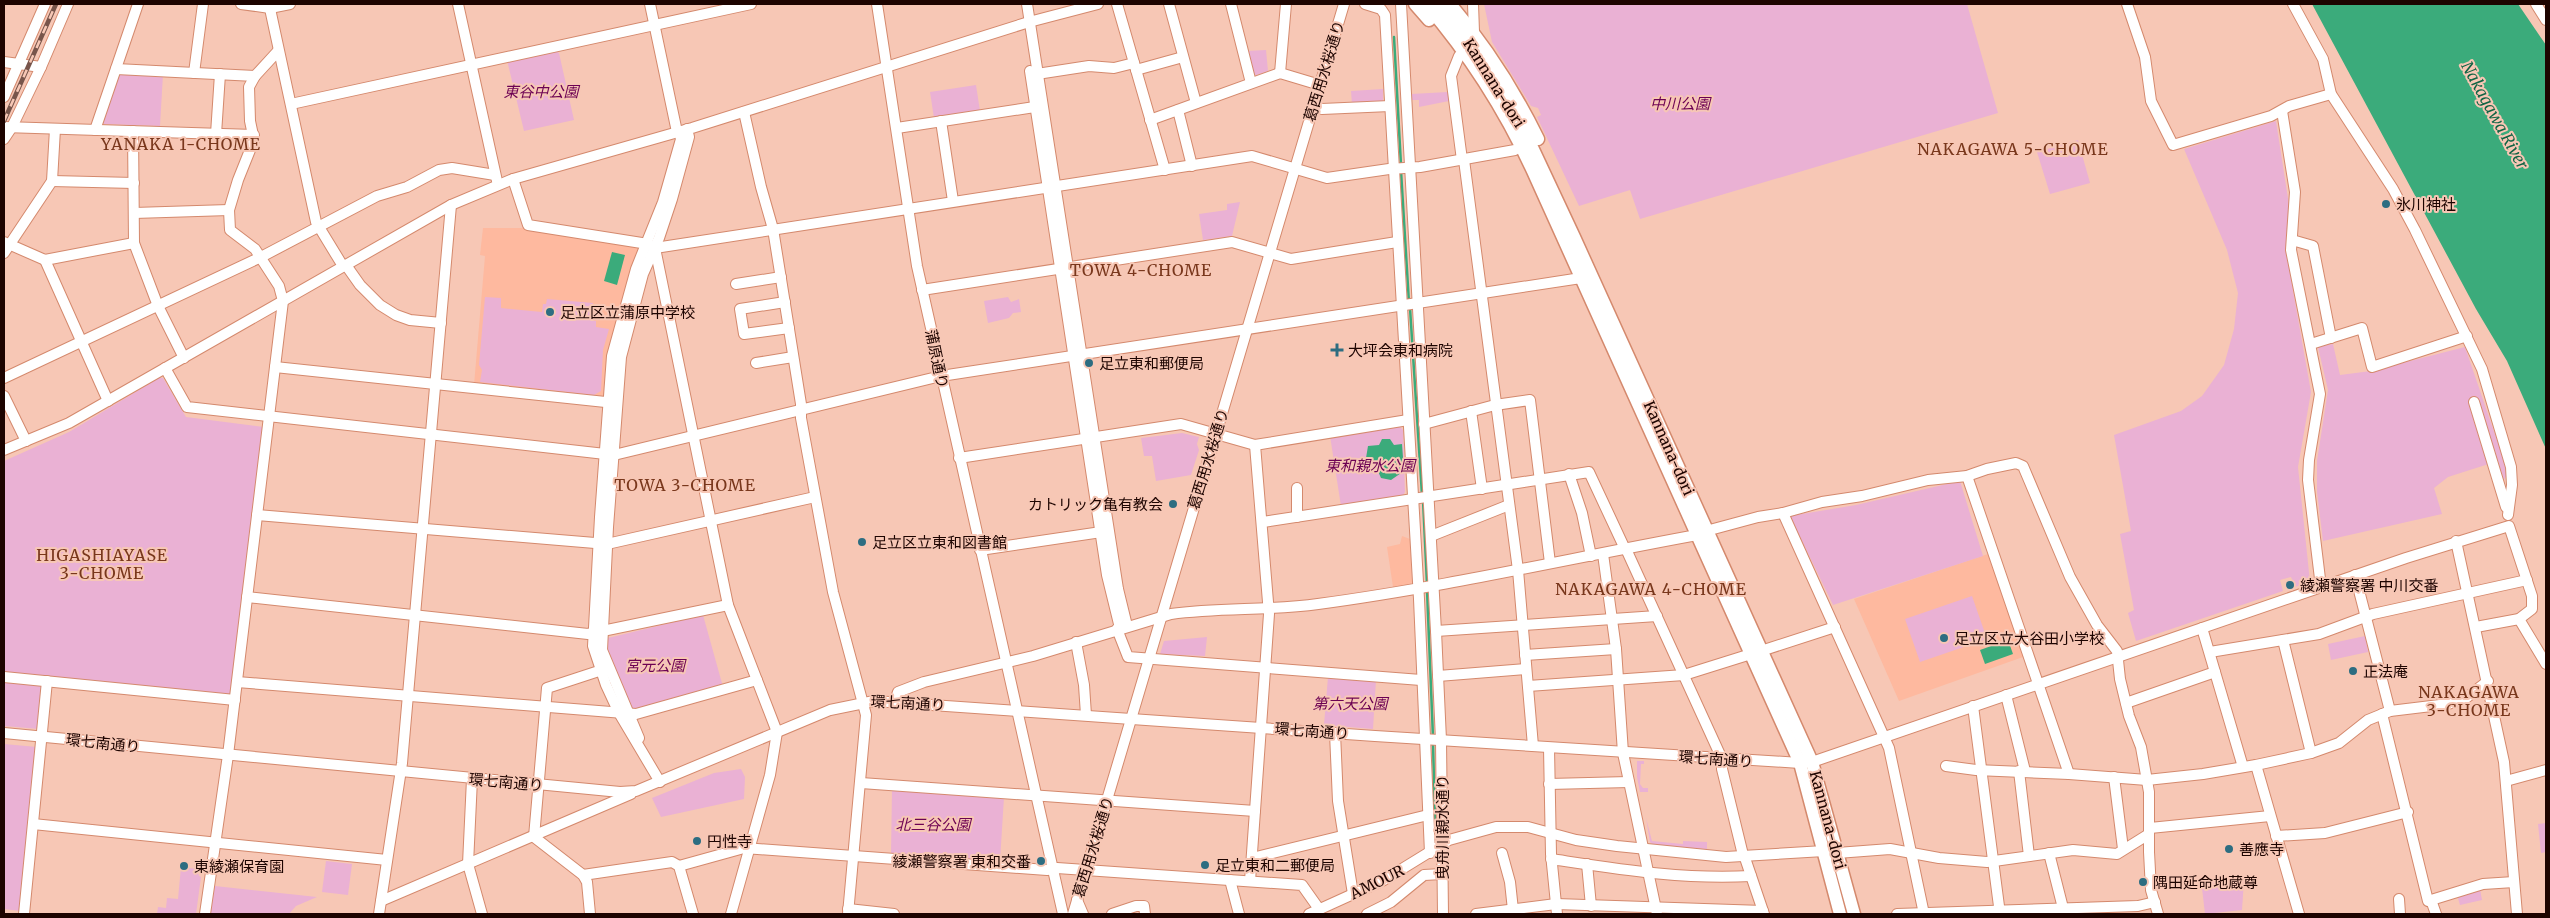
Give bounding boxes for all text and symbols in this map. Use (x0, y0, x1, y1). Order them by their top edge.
street label: 葛西用水桜通り (1300, 18, 1348, 124)
street label: Kannana-dori (1459, 35, 1529, 131)
water label: Nakagawa River (2457, 58, 2533, 173)
park label: 東谷中公園 (503, 82, 580, 101)
park label: 中川公園 (1650, 94, 1712, 113)
district label: YANAKA 1-CHOME (100, 134, 261, 154)
district label: NAKAGAWA 5-CHOME (1917, 139, 2109, 159)
place label: 氷川神社 (2396, 195, 2456, 214)
marker: 氷川神社 (2380, 198, 2392, 210)
district label: TOWA 4-CHOME (1070, 260, 1212, 280)
place label: 足立区立蒲原中学校 (560, 303, 695, 322)
marker: 足立区立蒲原中学校 (544, 306, 556, 318)
street label: 蒲原通り (921, 328, 953, 390)
place label: 大坪会東和病院 (1348, 341, 1453, 360)
marker: 大坪会東和病院 (1330, 343, 1344, 357)
place label: 足立東和郵便局 (1099, 354, 1204, 373)
marker: 足立東和郵便局 (1083, 357, 1095, 369)
street label: Kannana-dori (1640, 398, 1698, 498)
street label: 葛西用水桜通り (1184, 406, 1232, 512)
park label: 東和親水公園 (1325, 456, 1417, 475)
district label: TOWA 3-CHOME (614, 475, 756, 495)
place label: カトリック亀有教会 (1028, 495, 1163, 514)
marker: カトリック亀有教会 (1167, 498, 1179, 510)
place label: 足立区立東和図書館 (872, 533, 1007, 552)
marker: 足立区立東和図書館 (856, 536, 868, 548)
district label: HIGASHIAYASE 3-CHOME (36, 545, 168, 583)
place label: 綾瀬警察署 中川交番 (2300, 576, 2439, 595)
district label: NAKAGAWA 4-CHOME (1555, 579, 1747, 599)
marker: 綾瀬警察署 中川交番 (2284, 579, 2296, 591)
place label: 足立区立大谷田小学校 (1954, 629, 2104, 648)
marker: 足立区立大谷田小学校 (1938, 632, 1950, 644)
park label: 宮元公園 (625, 656, 687, 675)
place label: 正法庵 (2363, 662, 2408, 681)
marker: 正法庵 (2347, 665, 2359, 677)
district label: NAKAGAWA 3-CHOME (2418, 682, 2520, 720)
street label: 環七南通り (870, 692, 946, 714)
park label: 第六天公園 (1312, 694, 1389, 713)
street label: 環七南通り (1274, 719, 1350, 743)
street label: 環七南通り (65, 730, 141, 756)
street label: 環七南通り (1678, 747, 1754, 771)
street label: 環七南通り (468, 769, 544, 795)
street label: Kannana-dori (1806, 769, 1850, 872)
street label: 曳舟川親水通り (1433, 774, 1452, 880)
street label: 葛西用水桜通り (1069, 794, 1117, 900)
park label: 北三谷公園 (895, 815, 972, 834)
place label: 円性寺 (707, 832, 752, 851)
marker: 円性寺 (691, 835, 703, 847)
place label: 善應寺 (2239, 840, 2284, 859)
marker: 善應寺 (2223, 843, 2235, 855)
place label: 綾瀬警察署 東和交番 (892, 852, 1031, 871)
marker: 綾瀬警察署 東和交番 (1035, 855, 1047, 867)
place label: 足立東和二郵便局 (1215, 856, 1335, 875)
place label: 東綾瀬保育園 (194, 857, 284, 876)
marker: 足立東和二郵便局 (1199, 859, 1211, 871)
marker: 東綾瀬保育園 (178, 860, 190, 872)
street label: AMOUR (1346, 861, 1408, 904)
place label: 隅田延命地蔵尊 (2153, 873, 2258, 892)
marker: 隅田延命地蔵尊 (2137, 876, 2149, 888)

